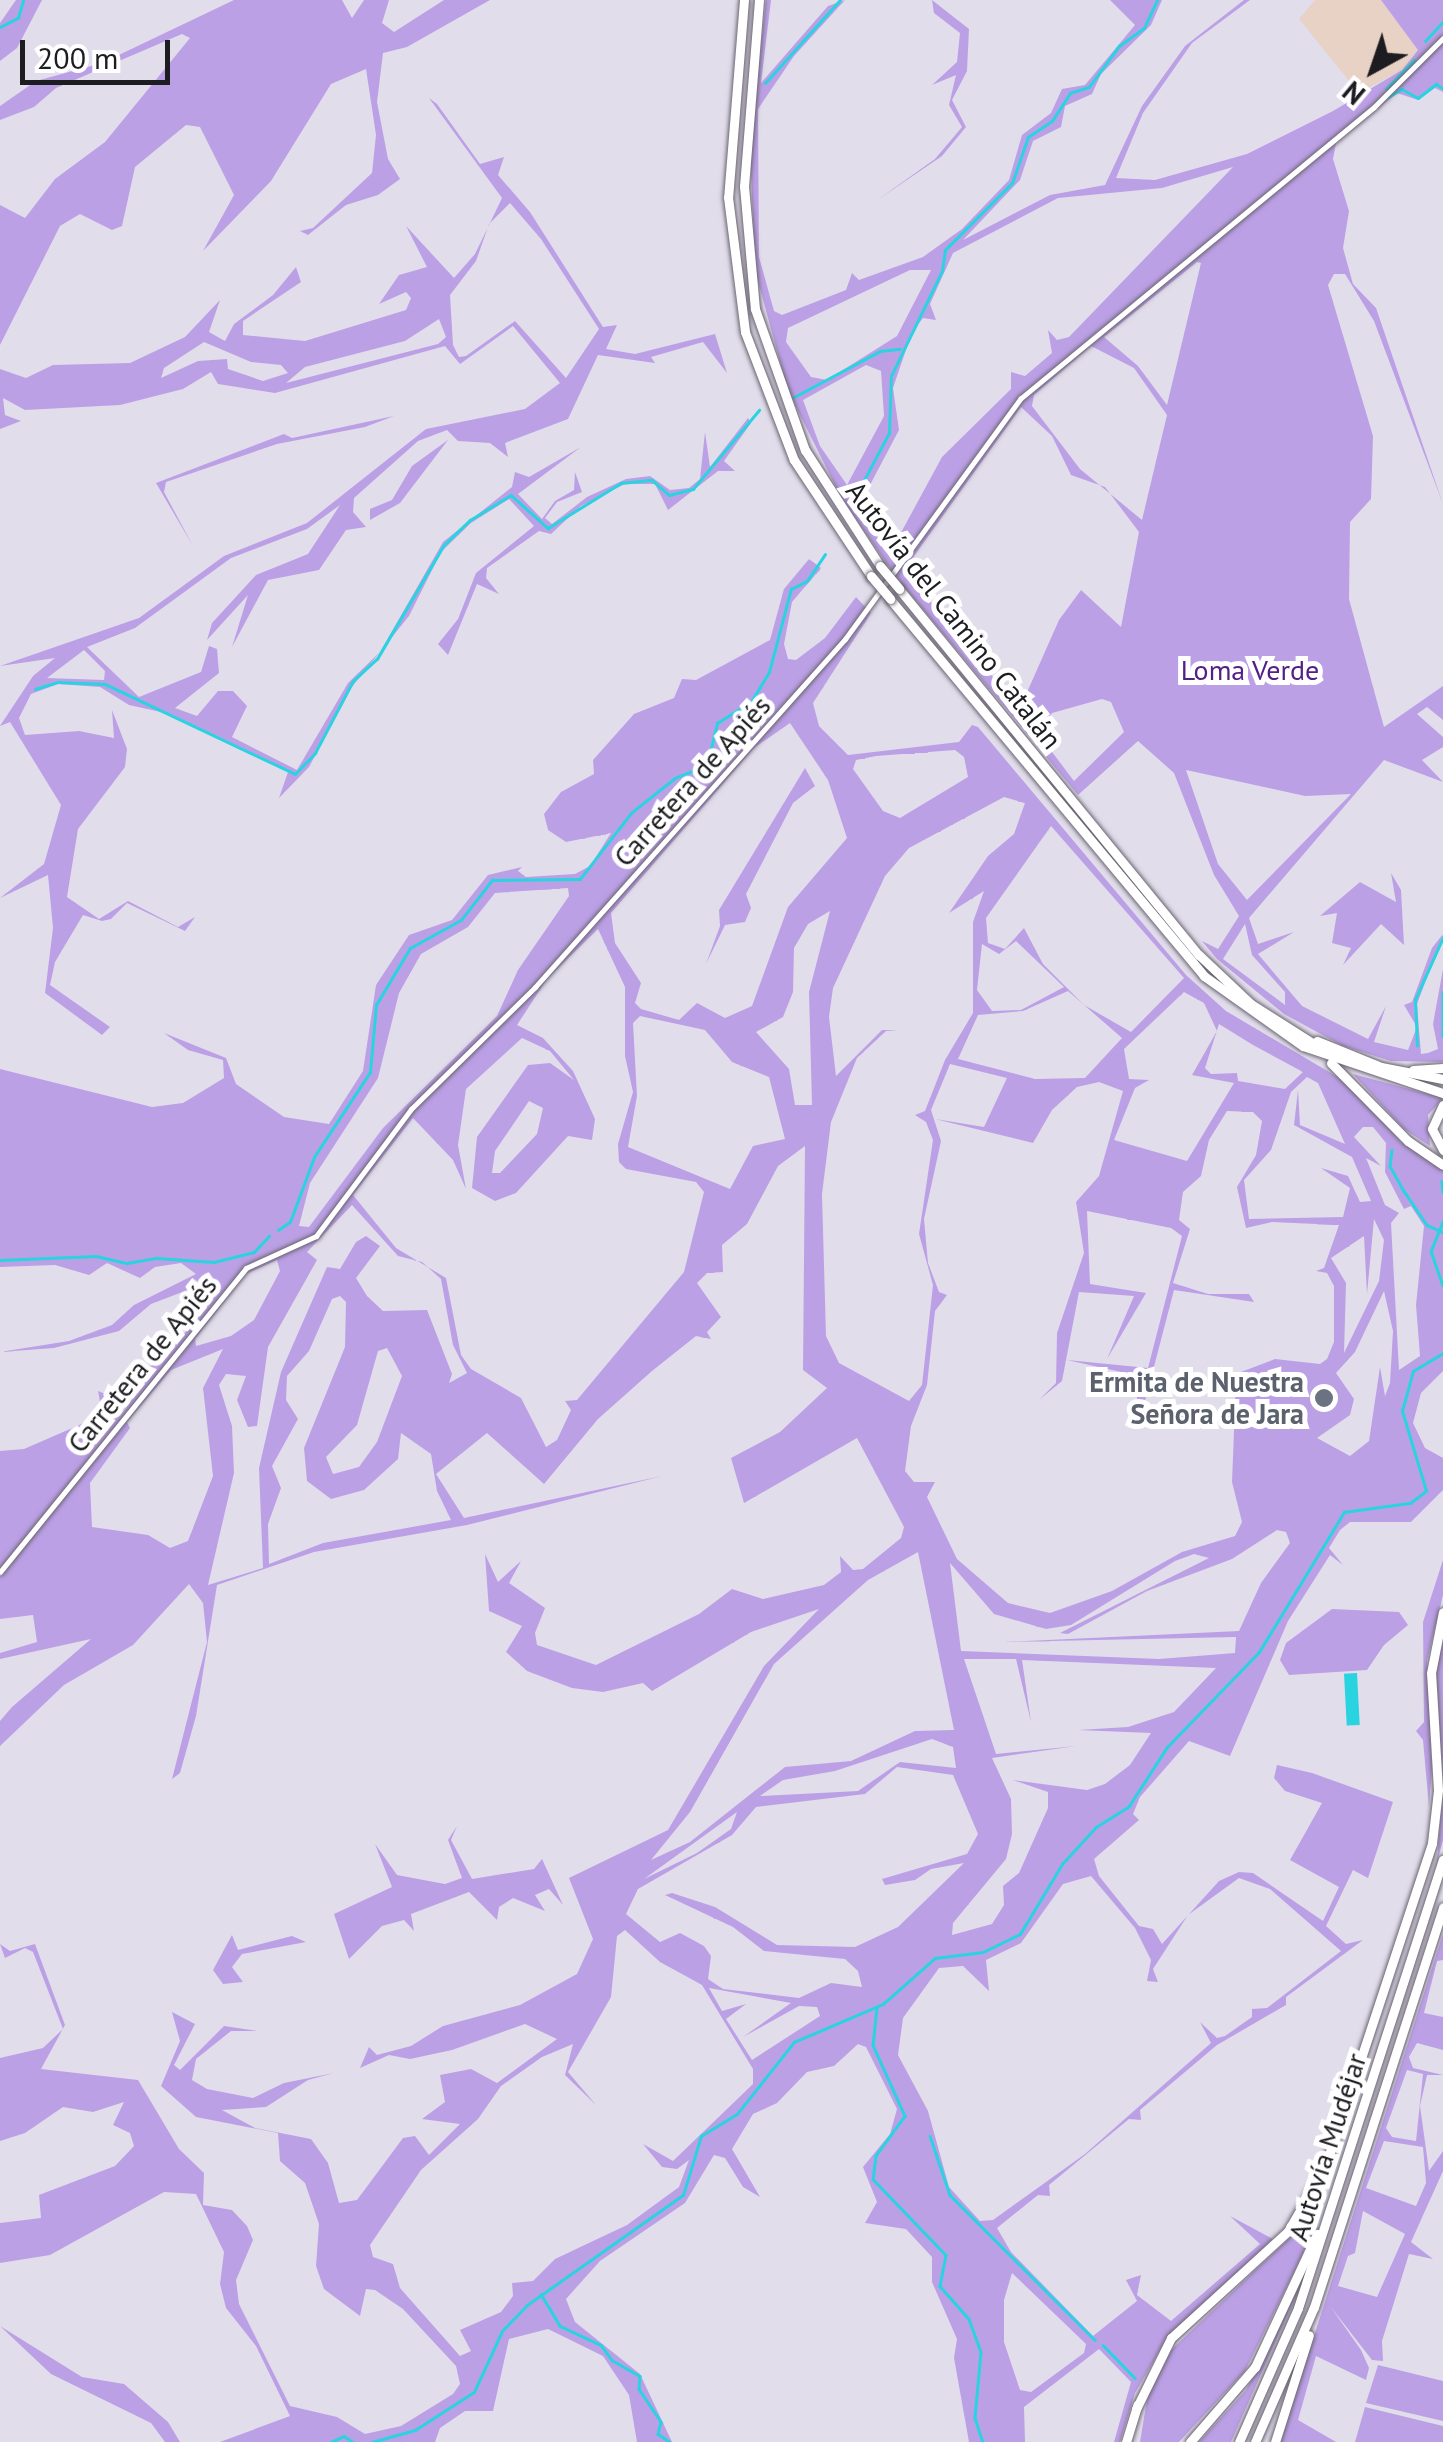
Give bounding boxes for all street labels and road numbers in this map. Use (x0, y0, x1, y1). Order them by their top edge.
street label: Autovía del Camino Catalán (839, 475, 1069, 755)
street label: Carretera de Apiés (606, 688, 778, 874)
street label: Carretera de Apiés (60, 1268, 224, 1460)
street label: Autovía Mudéjar (1281, 2049, 1373, 2245)

